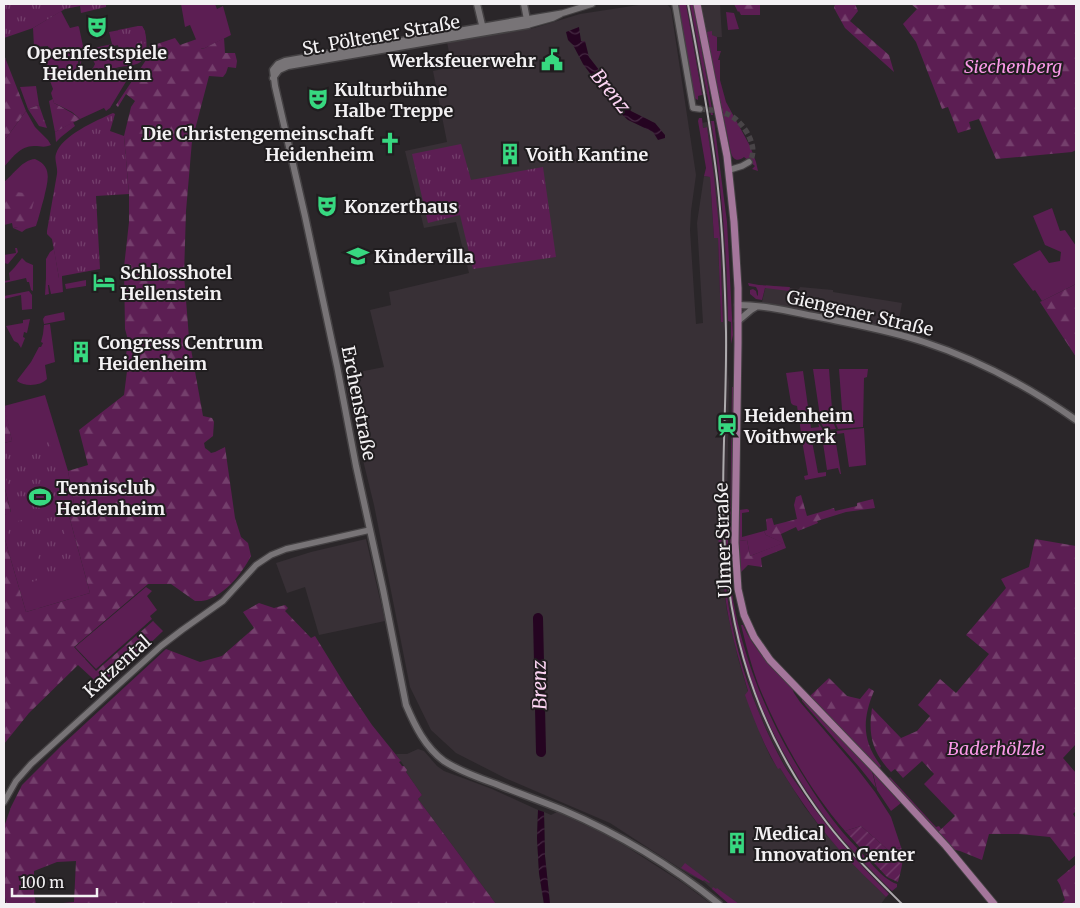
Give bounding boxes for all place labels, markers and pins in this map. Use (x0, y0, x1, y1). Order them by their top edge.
theatre icon: Opernfestspiele Heidenheim (84, 14, 110, 40)
place label: Opernfestspiele Heidenheim (27, 41, 167, 85)
public building icon: Werksfeuerwehr (539, 47, 565, 73)
place label: Werksfeuerwehr (387, 49, 536, 72)
place label: Kulturbühne Halbe Treppe (334, 78, 454, 122)
theatre icon: Kulturbühne Halbe Treppe (305, 86, 331, 112)
place label: Die Christengemeinschaft Heidenheim (142, 122, 375, 166)
church icon: Die Christengemeinschaft Heidenheim (377, 130, 403, 156)
building icon: Voith Kantine (497, 141, 523, 167)
place label: Voith Kantine (525, 143, 648, 166)
theatre icon: Konzerthaus (314, 193, 340, 219)
place label: Konzerthaus (344, 195, 458, 218)
school or university icon: Kindervilla (345, 243, 371, 269)
place label: Kindervilla (374, 245, 474, 268)
place label: Schlosshotel Hellenstein (120, 261, 232, 305)
hotel icon: Schlosshotel Hellenstein (91, 269, 117, 295)
place label: Congress Centrum Heidenheim (98, 331, 263, 375)
building icon: Congress Centrum Heidenheim (68, 339, 94, 365)
place label: Heidenheim Voithwerk (743, 404, 853, 448)
station icon: Heidenheim Voithwerk (714, 412, 740, 438)
place label: Tennisclub Heidenheim (56, 476, 165, 520)
sports icon: Tennisclub Heidenheim (27, 484, 53, 510)
place label: Medical Innovation Center (754, 822, 915, 866)
building icon: Medical Innovation Center (724, 830, 750, 856)

